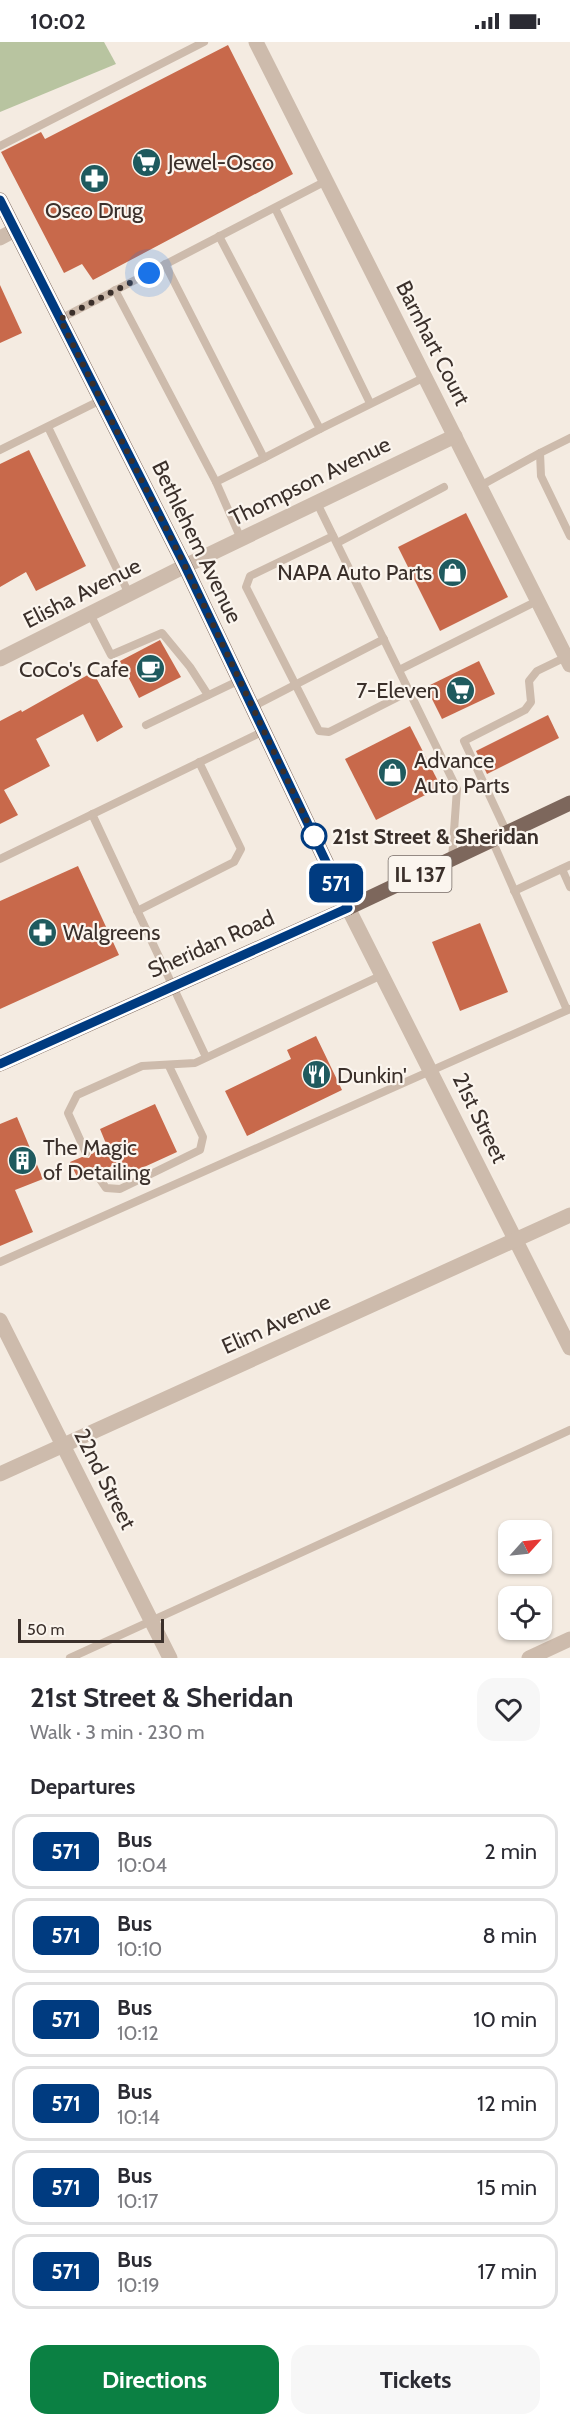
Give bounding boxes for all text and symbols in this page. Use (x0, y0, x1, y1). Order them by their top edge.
text: 10:02 (30, 8, 86, 35)
supermarket icon: Jewel-Osco (131, 146, 163, 178)
place label: Jewel-Osco (167, 149, 274, 176)
pharmacy icon: Osco Drug (78, 162, 110, 194)
place label: Osco Drug (45, 197, 144, 224)
your location (134, 258, 164, 288)
street label: Barnhart Court (390, 276, 476, 410)
street label: Thompson Avenue (225, 430, 395, 532)
street label: Bethlehem Avenue (146, 456, 248, 628)
street label: Elisha Avenue (19, 552, 145, 634)
shop icon: NAPA Auto Parts (437, 556, 469, 588)
place label: NAPA Auto Parts (277, 559, 432, 586)
cafe icon: CoCo's Cafe (134, 653, 166, 685)
place label: CoCo's Cafe (19, 656, 129, 683)
supermarket icon: 7-Eleven (444, 674, 476, 706)
place label: 7-Eleven (356, 677, 439, 704)
place label: Advance Auto Parts (414, 747, 510, 799)
shop icon: Advance Auto Parts (377, 757, 409, 789)
marker: 21st Street & Sheridan (301, 823, 327, 849)
place label: 21st Street & Sheridan (332, 823, 539, 850)
road number: IL 137 (388, 856, 452, 892)
line badge: 571 (302, 864, 370, 902)
text: 571 (321, 871, 351, 896)
street label: Sheridan Road (144, 904, 278, 984)
pharmacy icon: Walgreens (26, 916, 58, 948)
place label: Walgreens (63, 919, 160, 946)
restaurant icon: Dunkin' (300, 1059, 332, 1091)
place label: Dunkin' (337, 1062, 407, 1089)
street label: 21st Street (447, 1069, 514, 1168)
place label: The Magic of Detailing (43, 1134, 151, 1186)
building icon: The Magic of Detailing (6, 1144, 38, 1176)
street label: Elim Avenue (217, 1288, 335, 1360)
street label: 22nd Street (68, 1424, 142, 1534)
north arrow (498, 1520, 552, 1574)
map controls (498, 1520, 552, 1640)
button: locate (498, 1586, 552, 1640)
scale bar (18, 1616, 164, 1644)
text: 50 m (27, 1620, 64, 1639)
button: heart (477, 1678, 540, 1741)
text: 21st Street & Sheridan (30, 1680, 293, 1714)
text: Walk · 3 min · 230 m (30, 1720, 205, 1744)
text: Departures (30, 1773, 135, 1800)
text: Bus (117, 1826, 152, 1853)
text: 2 min (484, 1838, 537, 1865)
text: 571 (51, 1839, 81, 1864)
text: 10:04 (117, 1853, 167, 1877)
text: Bus (117, 1910, 152, 1937)
text: 8 min (482, 1922, 537, 1949)
text: 571 (51, 1923, 81, 1948)
text: 10:10 (117, 1937, 162, 1961)
text: Bus (117, 1994, 152, 2021)
text: 10 min (473, 2006, 537, 2033)
text: 571 (51, 2007, 81, 2032)
text: 10:12 (117, 2021, 159, 2045)
text: Bus (117, 2078, 152, 2105)
text: 12 min (477, 2090, 537, 2117)
text: 571 (51, 2091, 81, 2116)
text: 10:14 (117, 2105, 160, 2129)
text: Bus (117, 2162, 152, 2189)
text: 15 min (477, 2174, 537, 2201)
text: 571 (51, 2175, 81, 2200)
text: 10:17 (117, 2189, 158, 2213)
text: Bus (117, 2246, 152, 2273)
text: 17 min (478, 2258, 537, 2285)
text: 571 (51, 2259, 81, 2284)
text: 10:19 (117, 2273, 160, 2297)
button: Directions (30, 2345, 279, 2414)
button: Tickets (291, 2345, 540, 2414)

